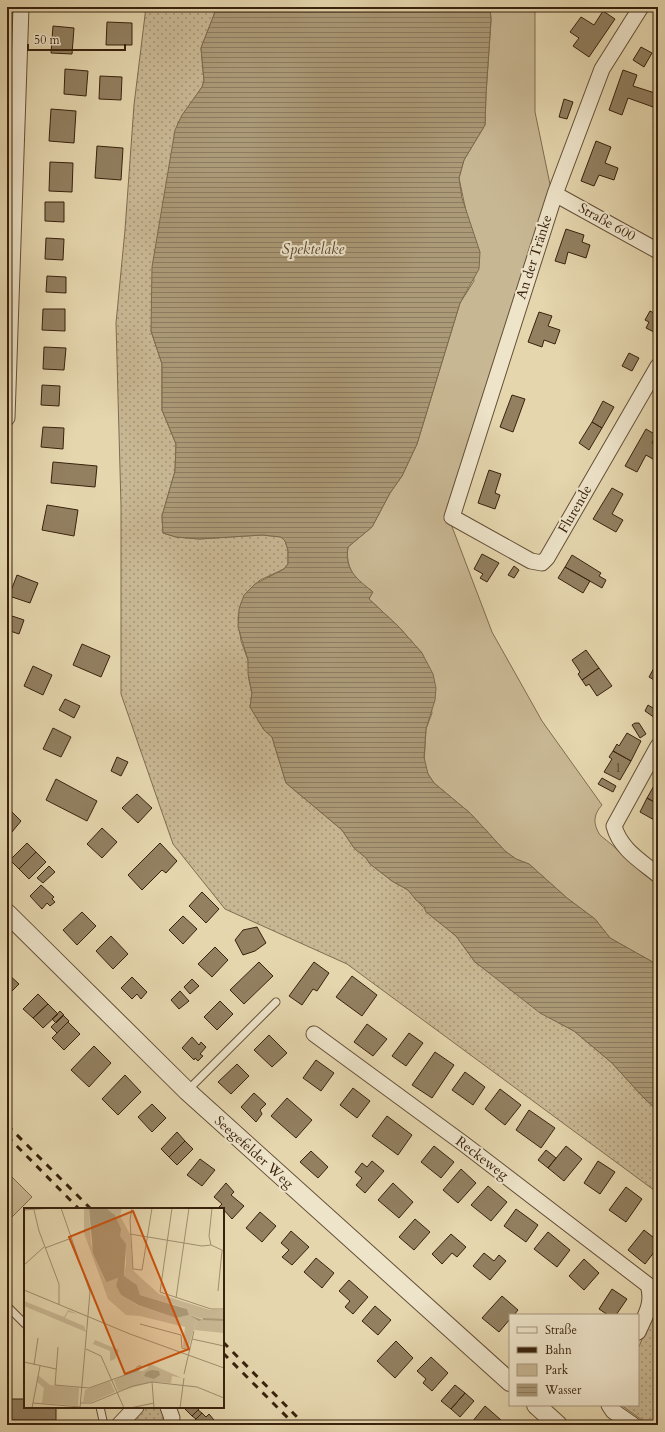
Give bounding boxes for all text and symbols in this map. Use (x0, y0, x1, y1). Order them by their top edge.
scale bar (28, 26, 125, 52)
text: 50 m (34, 32, 61, 48)
street label: Straße 600 (575, 199, 639, 245)
street label: An der Tränke (511, 212, 557, 302)
water label: Spektelake (282, 239, 344, 259)
street label: Flurende (554, 482, 596, 536)
house number: 1 (615, 760, 621, 776)
street label: Seegefelder Weg (210, 1111, 298, 1193)
street label: Reckeweg (452, 1132, 512, 1184)
inset map (24, 1208, 224, 1408)
legend (509, 1314, 639, 1406)
text: Straße (545, 1322, 577, 1338)
text: Bahn (545, 1342, 572, 1358)
text: Park (545, 1362, 569, 1378)
text: Wasser (544, 1382, 582, 1398)

